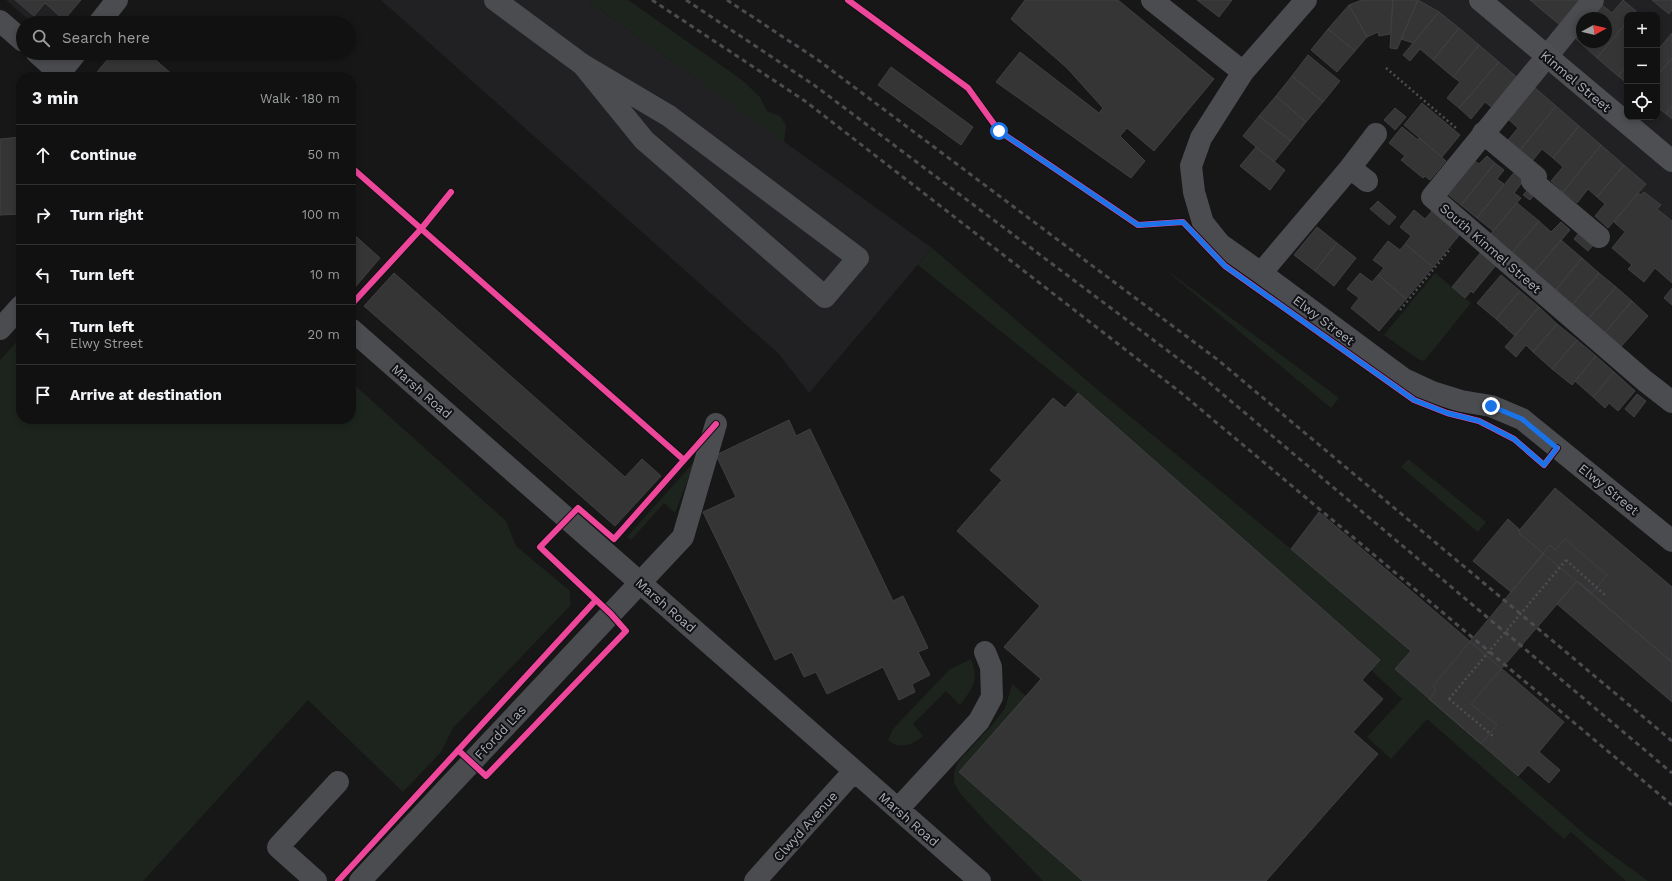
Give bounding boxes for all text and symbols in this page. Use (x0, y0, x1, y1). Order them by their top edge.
north arrow (1576, 12, 1612, 48)
map controls (1624, 12, 1660, 120)
button: + (1624, 12, 1660, 48)
search box (16, 16, 356, 60)
icon: search (30, 27, 52, 49)
text: Search here (62, 29, 150, 47)
street label: Kinmel Street (1538, 48, 1614, 115)
button: − (1624, 48, 1660, 84)
button: locate (1624, 84, 1660, 120)
text: 3 min (32, 88, 78, 108)
text: Walk · 180 m (260, 91, 340, 106)
route start (990, 122, 1008, 140)
icon: ahead (32, 144, 54, 166)
text: Continue (70, 146, 137, 164)
text: 50 m (308, 147, 340, 162)
street label: South Kinmel Street (1437, 200, 1545, 297)
icon: right (32, 204, 54, 226)
text: Turn right (70, 206, 143, 224)
text: 100 m (302, 207, 340, 222)
icon: left (32, 264, 54, 286)
text: Turn left (70, 266, 134, 284)
text: 10 m (310, 267, 340, 282)
street label: Elwy Street (1290, 292, 1358, 349)
text: Turn left (70, 318, 134, 336)
icon: left (32, 324, 54, 346)
text: 20 m (308, 327, 340, 342)
text: Elwy Street (70, 336, 143, 351)
street label: Marsh Road (389, 361, 455, 421)
icon: arrive (32, 384, 54, 406)
text: Arrive at destination (70, 386, 222, 404)
route end (1482, 397, 1500, 415)
street label: Elwy Street (1576, 461, 1642, 518)
street label: Marsh Road (633, 575, 699, 635)
street label: Ffordd Las (472, 702, 529, 762)
street label: Clwyd Avenue (770, 789, 840, 864)
street label: Marsh Road (876, 789, 942, 849)

